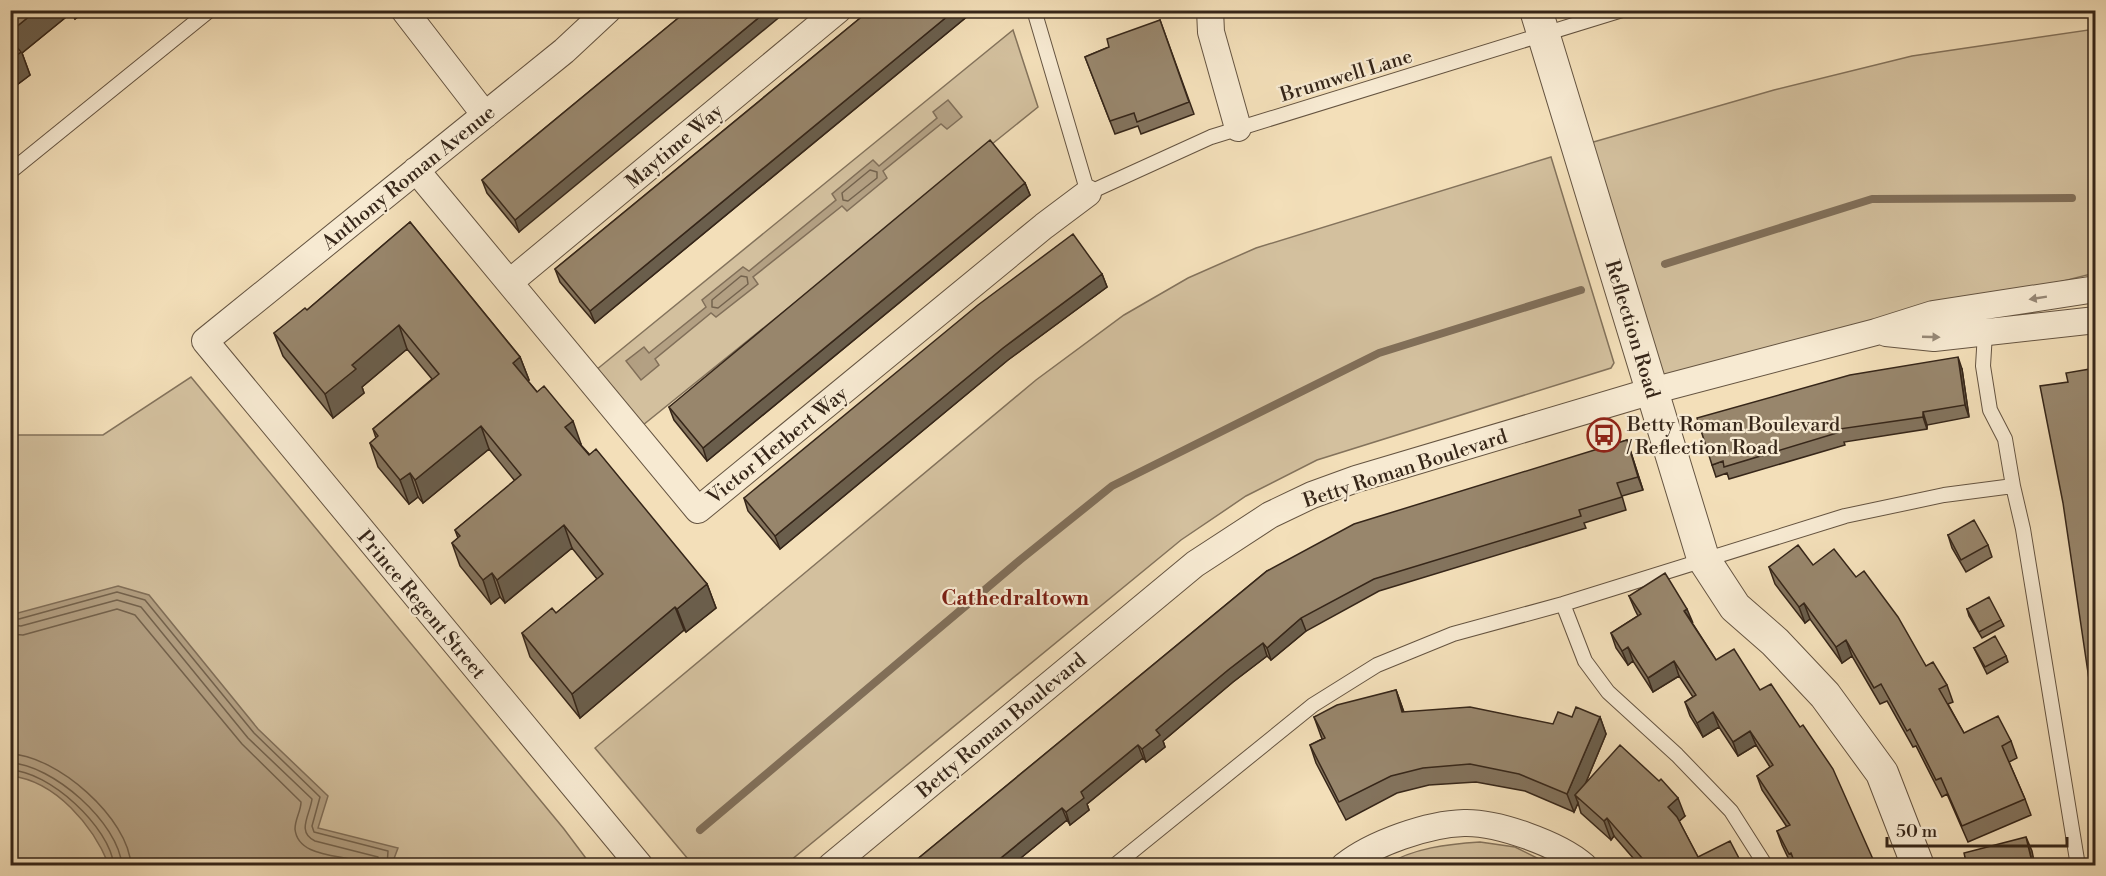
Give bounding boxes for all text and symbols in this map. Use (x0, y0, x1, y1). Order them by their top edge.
street label: Brumwell Lane (1276, 44, 1416, 109)
street label: Maytime Way (621, 99, 729, 195)
street label: Anthony Roman Avenue (316, 100, 501, 257)
street label: Reflection Road (1599, 257, 1665, 402)
one-way arrow (2028, 294, 2047, 303)
one-way arrow (1921, 333, 1940, 342)
street label: Victor Herbert Way (702, 382, 854, 511)
place label: Betty Roman Boulevard / Reflection Road (1626, 413, 1841, 461)
bus stop icon: Betty Roman Boulevard / Reflection Road (1586, 417, 1622, 453)
street label: Betty Roman Boulevard (1299, 424, 1511, 515)
street label: Prince Regent Street (351, 525, 491, 685)
district label: Cathedraltown (941, 586, 1089, 612)
street label: Betty Roman Boulevard (911, 648, 1092, 805)
scale bar (1887, 810, 2067, 848)
text: 50 m (1896, 820, 1938, 843)

